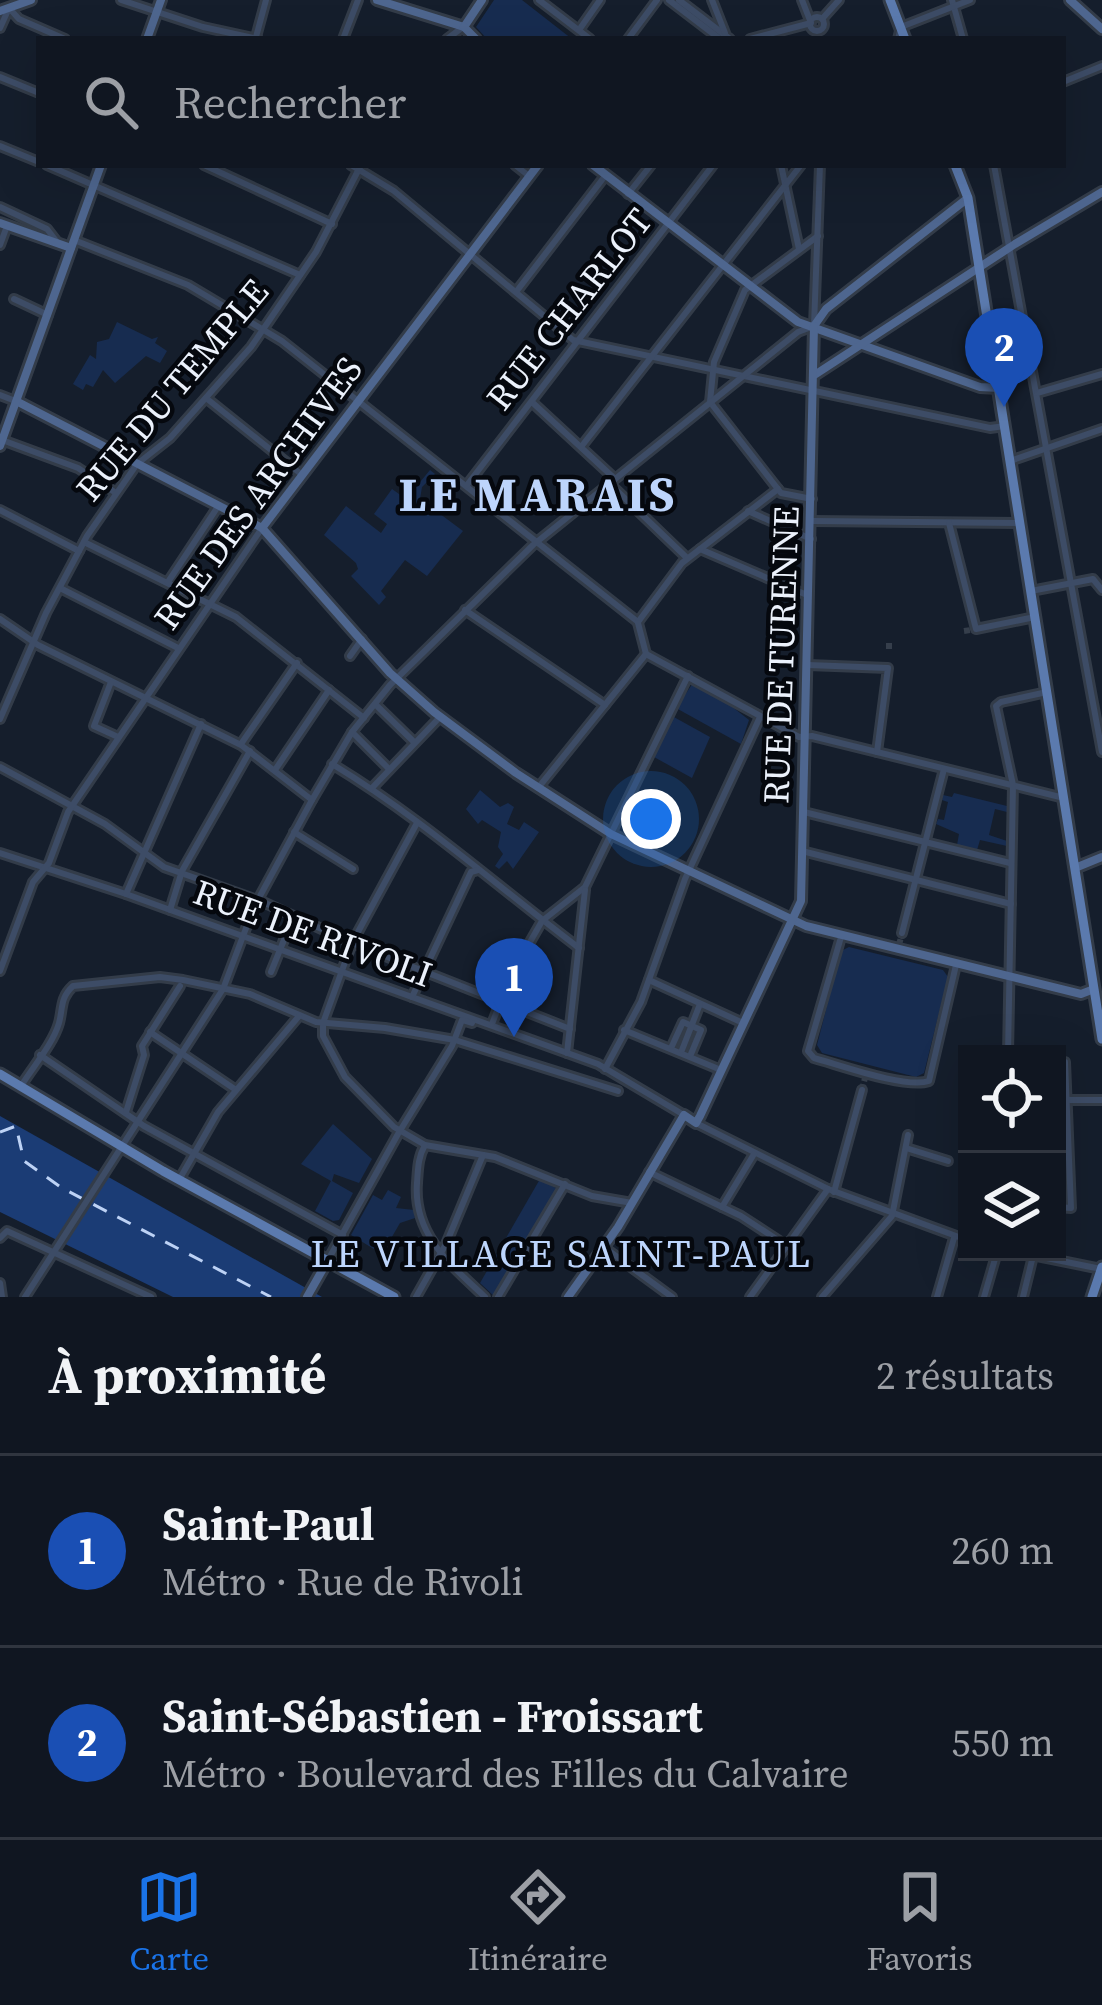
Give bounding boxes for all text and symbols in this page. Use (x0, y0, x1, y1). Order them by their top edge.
search box (36, 36, 1066, 168)
icon: search (78, 69, 144, 135)
text: Rechercher (174, 71, 406, 133)
street label: RUE CHARLOT (475, 198, 663, 420)
street label: RUE DU TEMPLE (65, 269, 279, 511)
pin: 2 (965, 308, 1043, 407)
street label: RUE DES ARCHIVES (142, 347, 374, 639)
district label: LE MARAIS (399, 461, 677, 527)
street label: RUE DE TURENNE (751, 505, 811, 805)
your location (621, 789, 681, 849)
street label: RUE DE RIVOLI (187, 867, 439, 999)
pin: 1 (475, 938, 553, 1037)
map controls (958, 1045, 1066, 1261)
button: locate (958, 1045, 1066, 1153)
button: layers (958, 1153, 1066, 1261)
district label: LE VILLAGE SAINT-PAUL (310, 1227, 814, 1280)
text: À proximité (48, 1340, 326, 1410)
text: 2 résultats (876, 1349, 1054, 1402)
text: Saint-Paul (162, 1493, 375, 1555)
text: 1 (76, 1524, 98, 1577)
text: 260 m (951, 1524, 1054, 1577)
text: Métro · Rue de Rivoli (162, 1555, 523, 1608)
text: Saint-Sébastien - Froissart (162, 1685, 703, 1747)
text: 2 (76, 1716, 98, 1769)
text: 550 m (951, 1716, 1054, 1769)
text: Métro · Boulevard des Filles du Calvaire (162, 1747, 849, 1800)
tab: Carte (129, 1864, 209, 1981)
tab: Itinéraire (468, 1864, 608, 1981)
tab: Favoris (866, 1864, 973, 1981)

